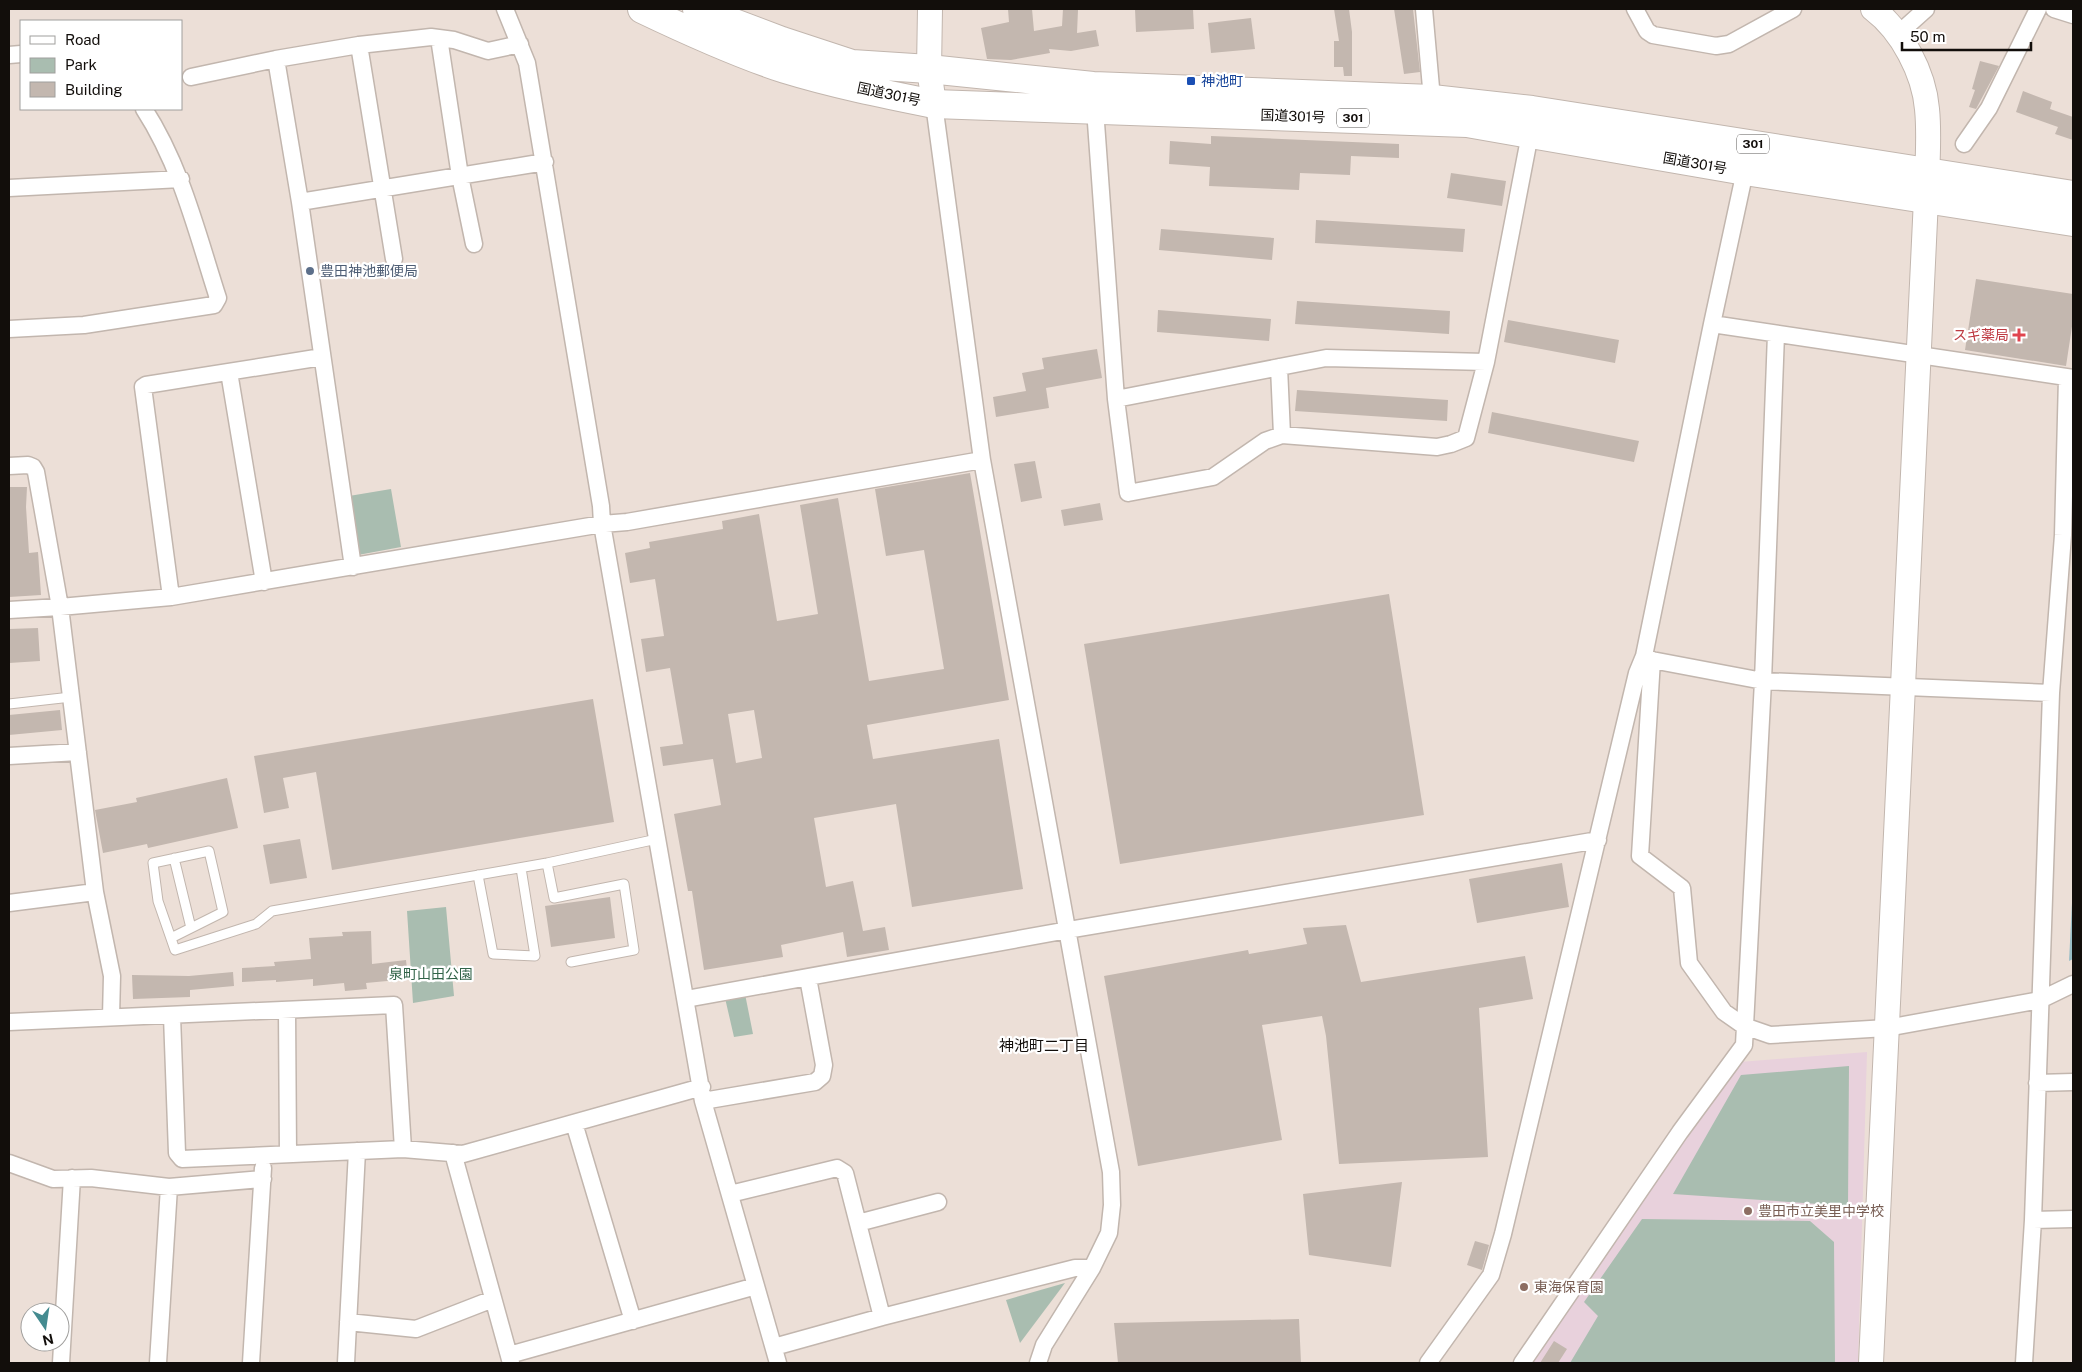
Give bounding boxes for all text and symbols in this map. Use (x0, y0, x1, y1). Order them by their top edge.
legend (20, 20, 182, 110)
scale bar (1902, 20, 2031, 52)
text: 50 m (1910, 28, 1945, 45)
text: Road (65, 31, 101, 48)
text: Park (65, 56, 97, 73)
place label: 神池町 (1201, 73, 1243, 89)
marker: 神池町 (1185, 75, 1197, 87)
street label: 国道301号 (856, 79, 922, 109)
text: Building (65, 81, 123, 98)
street label: 国道301号 (1260, 107, 1326, 125)
road number: 301 (1337, 109, 1369, 128)
road number: 301 (1737, 134, 1769, 154)
street label: 国道301号 (1662, 149, 1728, 177)
place label: 豊田神池郵便局 (320, 263, 418, 279)
marker: 豊田神池郵便局 (304, 265, 316, 277)
place label: スギ薬局 (1953, 327, 2009, 343)
marker: スギ薬局 (2013, 329, 2025, 341)
park label: 泉町山田公園 (389, 966, 473, 982)
district label: 神池町二丁目 (999, 1037, 1089, 1054)
place label: 豊田市立美里中学校 (1758, 1203, 1884, 1219)
marker: 豊田市立美里中学校 (1742, 1205, 1754, 1217)
place label: 東海保育園 (1534, 1279, 1604, 1295)
marker: 東海保育園 (1518, 1281, 1530, 1293)
north arrow (20, 1302, 70, 1352)
text: N (41, 1331, 55, 1349)

